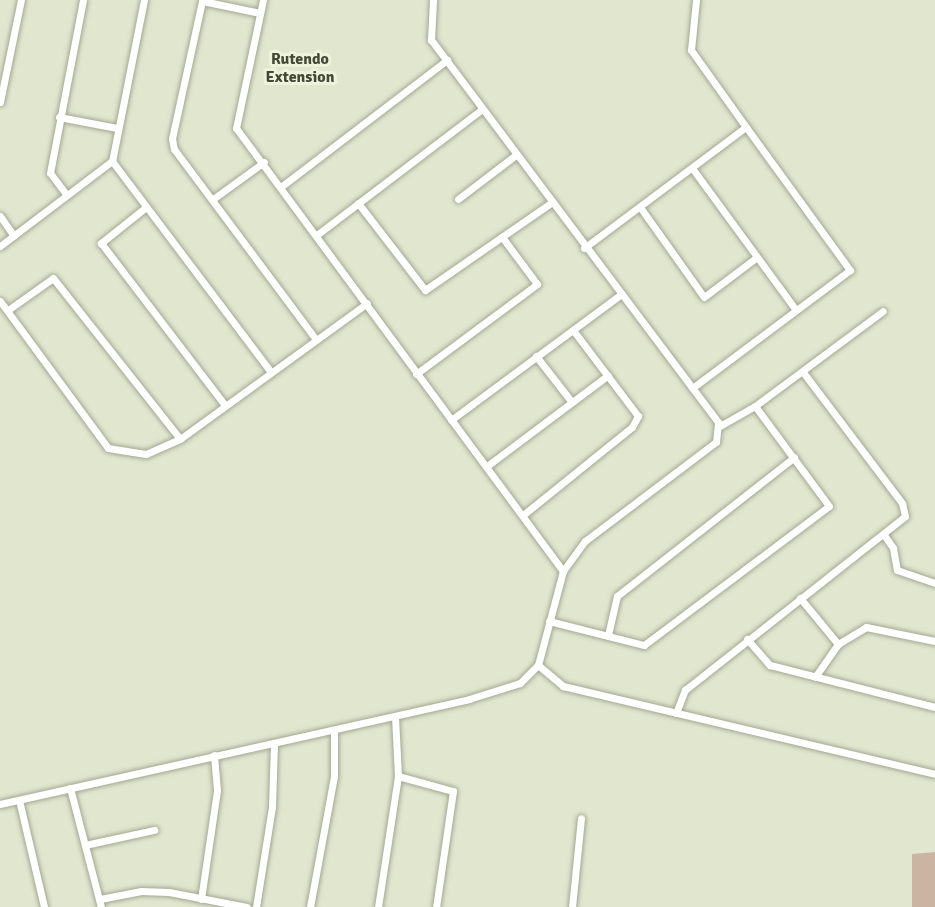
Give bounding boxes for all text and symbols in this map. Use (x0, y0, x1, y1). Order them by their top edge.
district label: Rutendo Extension (266, 49, 334, 87)

